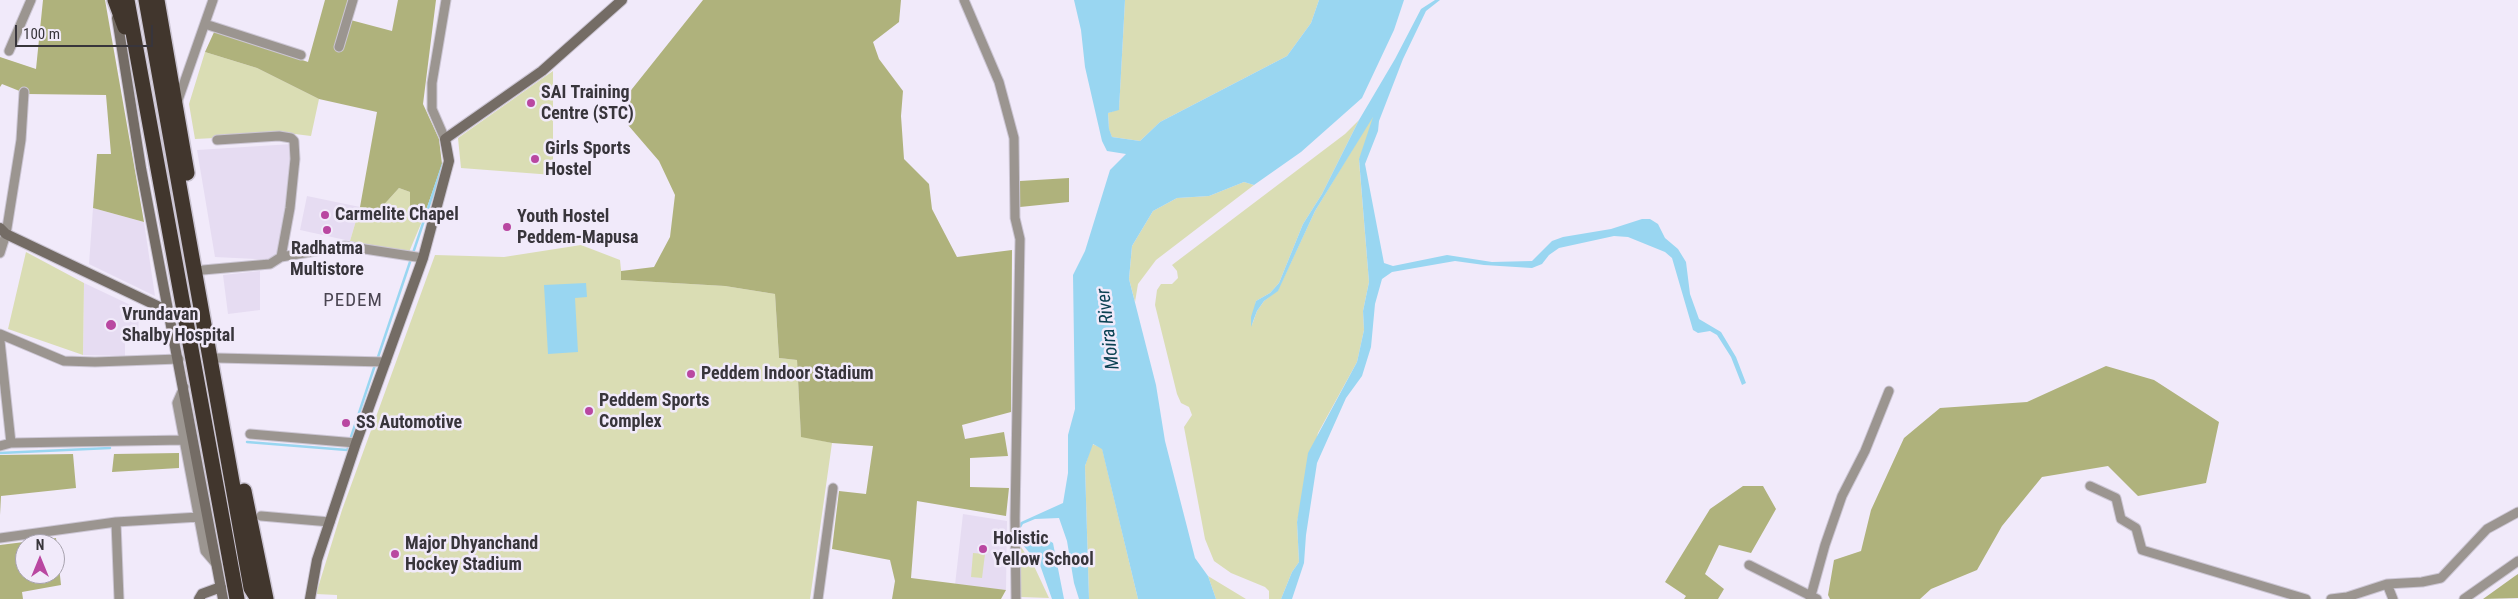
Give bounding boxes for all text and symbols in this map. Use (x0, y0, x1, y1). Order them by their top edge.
scale bar (18, 15, 155, 47)
text: 100 m (23, 25, 60, 43)
place label: SAI Training Centre (STC) (541, 82, 634, 125)
marker: SAI Training Centre (STC) (525, 97, 537, 109)
place label: Girls Sports Hostel (545, 138, 631, 180)
marker: Girls Sports Hostel (529, 153, 541, 165)
place label: Carmelite Chapel (335, 204, 459, 226)
place label: Youth Hostel Peddem-Mapusa (517, 206, 639, 248)
marker: Carmelite Chapel (319, 209, 331, 221)
marker: Youth Hostel Peddem-Mapusa (501, 221, 513, 233)
marker: Radhatma Multistore (321, 224, 333, 236)
place label: Radhatma Multistore (290, 238, 364, 280)
water label: Moira River (1093, 287, 1125, 371)
district label: PEDEM (323, 290, 383, 312)
place label: Vrundavan Shalby Hospital (122, 304, 235, 346)
marker: Vrundavan Shalby Hospital (104, 318, 118, 332)
place label: Peddem Indoor Stadium (701, 363, 874, 385)
marker: Peddem Indoor Stadium (685, 368, 697, 380)
place label: Peddem Sports Complex (599, 390, 709, 432)
marker: Peddem Sports Complex (583, 405, 595, 417)
place label: SS Automotive (356, 412, 462, 434)
marker: SS Automotive (340, 417, 352, 429)
place label: Holistic Yellow School (993, 528, 1094, 570)
place label: Major Dhyanchand Hockey Stadium (405, 533, 538, 576)
north arrow (15, 534, 65, 584)
text: N (36, 537, 44, 553)
marker: Holistic Yellow School (977, 543, 989, 555)
marker: Major Dhyanchand Hockey Stadium (389, 548, 401, 560)

